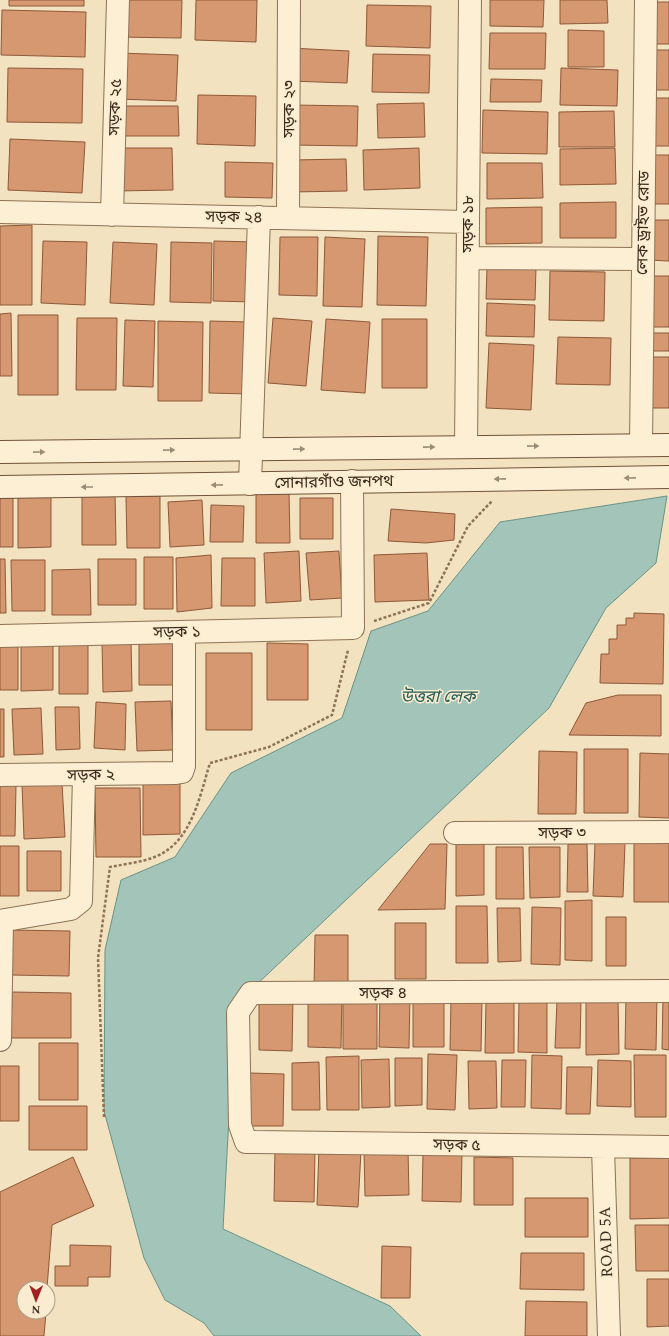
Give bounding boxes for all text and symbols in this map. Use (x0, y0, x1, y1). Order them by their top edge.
street label: সড়ক ২৫ (102, 78, 128, 137)
street label: সড়ক ২৩ (277, 80, 301, 139)
street label: লেক ড্রাইভ রোড (630, 170, 656, 275)
street label: সড়ক ১৮ (456, 195, 480, 254)
street label: সড়ক ২৪ (204, 204, 263, 229)
one-way arrow (527, 443, 540, 449)
one-way arrow (423, 444, 435, 451)
one-way arrow (293, 446, 306, 452)
one-way arrow (163, 447, 176, 453)
one-way arrow (33, 449, 46, 455)
street label: সোনারগাঁও জনপথ (274, 469, 394, 495)
one-way arrow (623, 475, 636, 481)
one-way arrow (493, 476, 506, 482)
one-way arrow (211, 481, 223, 488)
one-way arrow (80, 484, 93, 490)
street label: সড়ক ১ (152, 620, 201, 644)
water label: উত্তরা লেক (400, 684, 479, 710)
street label: সড়ক ২ (66, 763, 116, 787)
street label: সড়ক ৩ (537, 821, 586, 845)
street label: সড়ক ৪ (358, 981, 407, 1005)
street label: সড়ক ৫ (432, 1133, 481, 1157)
street label: ROAD 5A (593, 1206, 619, 1278)
north arrow (16, 1280, 56, 1320)
text: N (31, 1301, 40, 1318)

